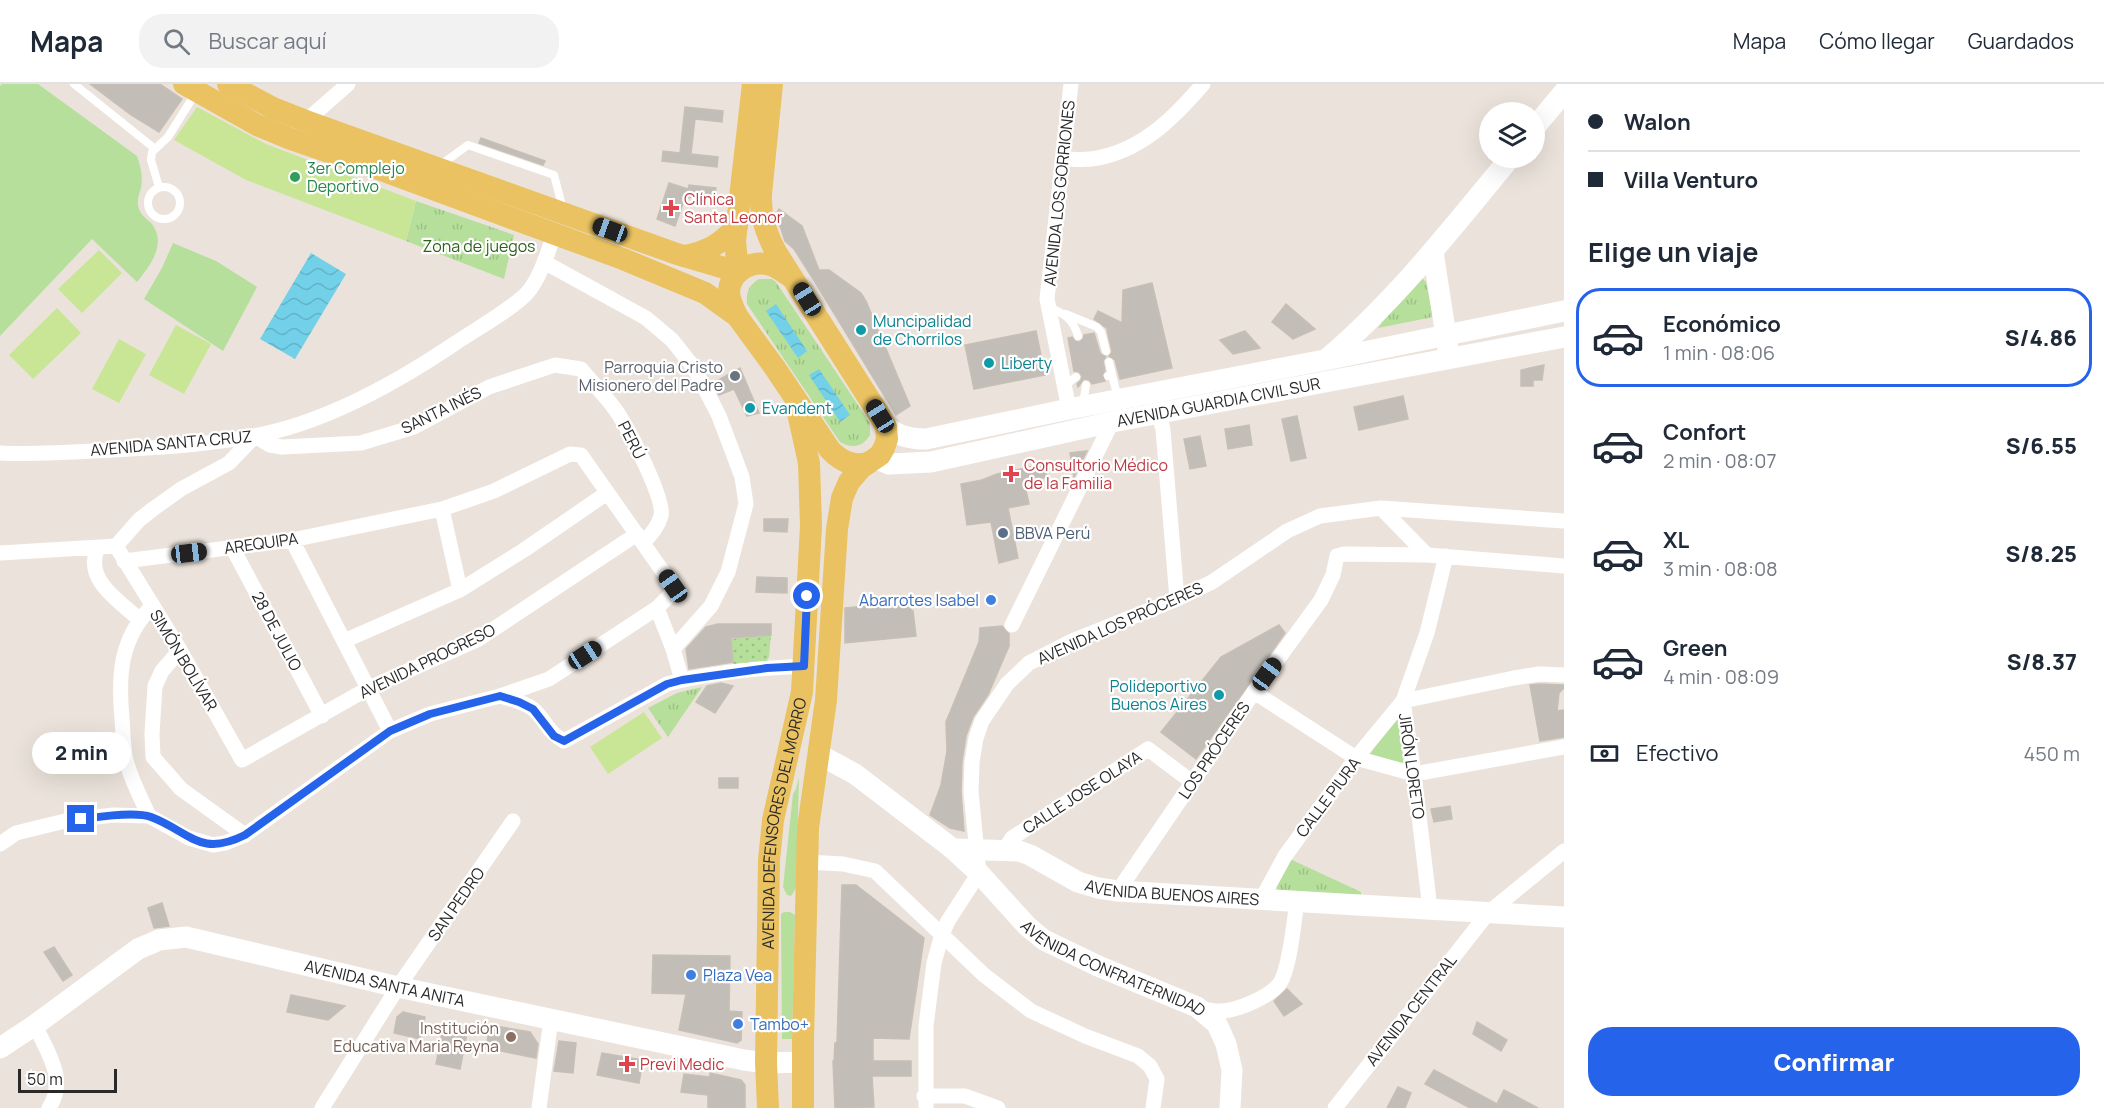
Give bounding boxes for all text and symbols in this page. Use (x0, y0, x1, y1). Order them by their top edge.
search box (139, 14, 559, 68)
text: Mapa (30, 22, 103, 60)
icon: search (160, 25, 193, 58)
text: Buscar aquí (208, 26, 327, 56)
text: Mapa (1733, 27, 1786, 55)
text: Cómo llegar (1819, 27, 1935, 55)
text: Guardados (1968, 27, 2074, 55)
street label: AVENIDA LOS GORRIONES (1038, 99, 1080, 287)
map controls (1479, 102, 1545, 168)
button: layers (1479, 102, 1545, 168)
text: Walon (1624, 107, 1691, 137)
place label: 3er Complejo Deportivo (307, 157, 405, 197)
text: Villa Venturo (1624, 165, 1758, 195)
marker: 3er Complejo Deportivo (288, 170, 302, 184)
place label: Clínica Santa Leonor (684, 188, 783, 228)
marker: Clínica Santa Leonor (662, 199, 680, 217)
car (590, 215, 630, 245)
text: Elige un viaje (1588, 233, 1759, 270)
park label: Zona de juegos (422, 235, 536, 257)
car (790, 279, 824, 319)
text: Económico (1663, 309, 1781, 339)
place label: Muncipalidad de Chorrilos (873, 310, 971, 350)
icon: car (1591, 311, 1645, 365)
marker: Muncipalidad de Chorrilos (854, 323, 868, 337)
text: S/4.86 (2005, 323, 2077, 353)
text: 1 min · 08:06 (1663, 339, 1775, 366)
place label: Liberty (1001, 352, 1053, 374)
place label: Parroquia Cristo Misionero del Padre (579, 356, 723, 396)
marker: Liberty (982, 356, 996, 370)
marker: Parroquia Cristo Misionero del Padre (728, 369, 742, 383)
street label: AVENIDA GUARDIA CIVIL SUR (1115, 372, 1322, 432)
street label: SANTA INÉS (397, 381, 485, 439)
car (863, 396, 897, 436)
place label: Evandent (762, 397, 832, 419)
marker: Evandent (743, 401, 757, 415)
street label: PERÚ (613, 417, 651, 463)
text: Confort (1663, 417, 1746, 447)
icon: car (1591, 419, 1645, 473)
street label: AVENIDA SANTA CRUZ (89, 425, 253, 461)
text: S/6.55 (2006, 431, 2077, 461)
text: 2 min · 08:07 (1663, 447, 1776, 474)
place label: Consultorio Médico de la Familia (1024, 454, 1168, 494)
marker: Consultorio Médico de la Familia (1002, 465, 1020, 483)
place label: BBVA Perú (1015, 522, 1090, 544)
text: XL (1663, 525, 1689, 555)
marker: BBVA Perú (996, 526, 1010, 540)
street label: AREQUIPA (223, 527, 299, 559)
icon: car (1591, 527, 1645, 581)
text: S/8.25 (2005, 539, 2077, 569)
car (170, 542, 208, 564)
text: 3 min · 08:08 (1663, 555, 1778, 582)
car (655, 566, 691, 606)
street label: AVENIDA LOS PRÓCERES (1034, 576, 1206, 670)
route start (793, 582, 820, 609)
street label: 28 DE JULIO (247, 588, 307, 675)
place label: Abarrotes Isabel (859, 589, 979, 611)
marker: Abarrotes Isabel (984, 593, 998, 607)
street label: SIMÓN BOLÍVAR (145, 605, 223, 715)
street label: AVENIDA PROGRESO (355, 618, 499, 704)
text: Green (1663, 633, 1728, 663)
icon: car (1591, 635, 1645, 689)
car (565, 638, 605, 672)
text: S/8.37 (2007, 647, 2077, 677)
car (1249, 654, 1285, 694)
text: 4 min · 08:09 (1663, 663, 1779, 690)
place label: Polideportivo Buenos Aires (1110, 675, 1207, 715)
marker: Polideportivo Buenos Aires (1212, 688, 1226, 702)
street label: AVENIDA DEFENSORES DEL MORRO (757, 695, 811, 950)
street label: LOS PRÓCERES (1173, 697, 1255, 803)
street label: JIRÓN LORETO (1394, 712, 1430, 821)
callout: 2 min (32, 732, 130, 774)
icon: cash (1588, 737, 1621, 770)
text: Efectivo (1636, 738, 1719, 768)
text: 2 min (55, 739, 108, 766)
text: 450 m (2024, 740, 2080, 767)
street label: CALLE JOSE OLAYA (1018, 745, 1146, 839)
street label: CALLE PIURA (1291, 753, 1365, 841)
route end (67, 805, 94, 832)
street label: SAN PEDRO (423, 862, 490, 945)
street label: AVENIDA BUENOS AIRES (1082, 874, 1260, 910)
street label: AVENIDA CONFRATERNIDAD (1016, 915, 1211, 1021)
street label: AVENIDA CENTRAL (1361, 950, 1461, 1070)
street label: AVENIDA SANTA ANITA (302, 954, 467, 1012)
place label: Plaza Vea (703, 964, 772, 986)
marker: Plaza Vea (684, 968, 698, 982)
place label: Tambo+ (750, 1013, 809, 1035)
place label: Institución Educativa Maria Reyna (333, 1017, 499, 1057)
marker: Tambo+ (731, 1017, 745, 1031)
button: Confirmar (1588, 1027, 2080, 1096)
marker: Institución Educativa Maria Reyna (504, 1030, 518, 1044)
place label: Previ Medic (640, 1053, 724, 1075)
marker: Previ Medic (618, 1055, 636, 1073)
scale bar (18, 1066, 117, 1094)
text: 50 m (27, 1068, 63, 1090)

